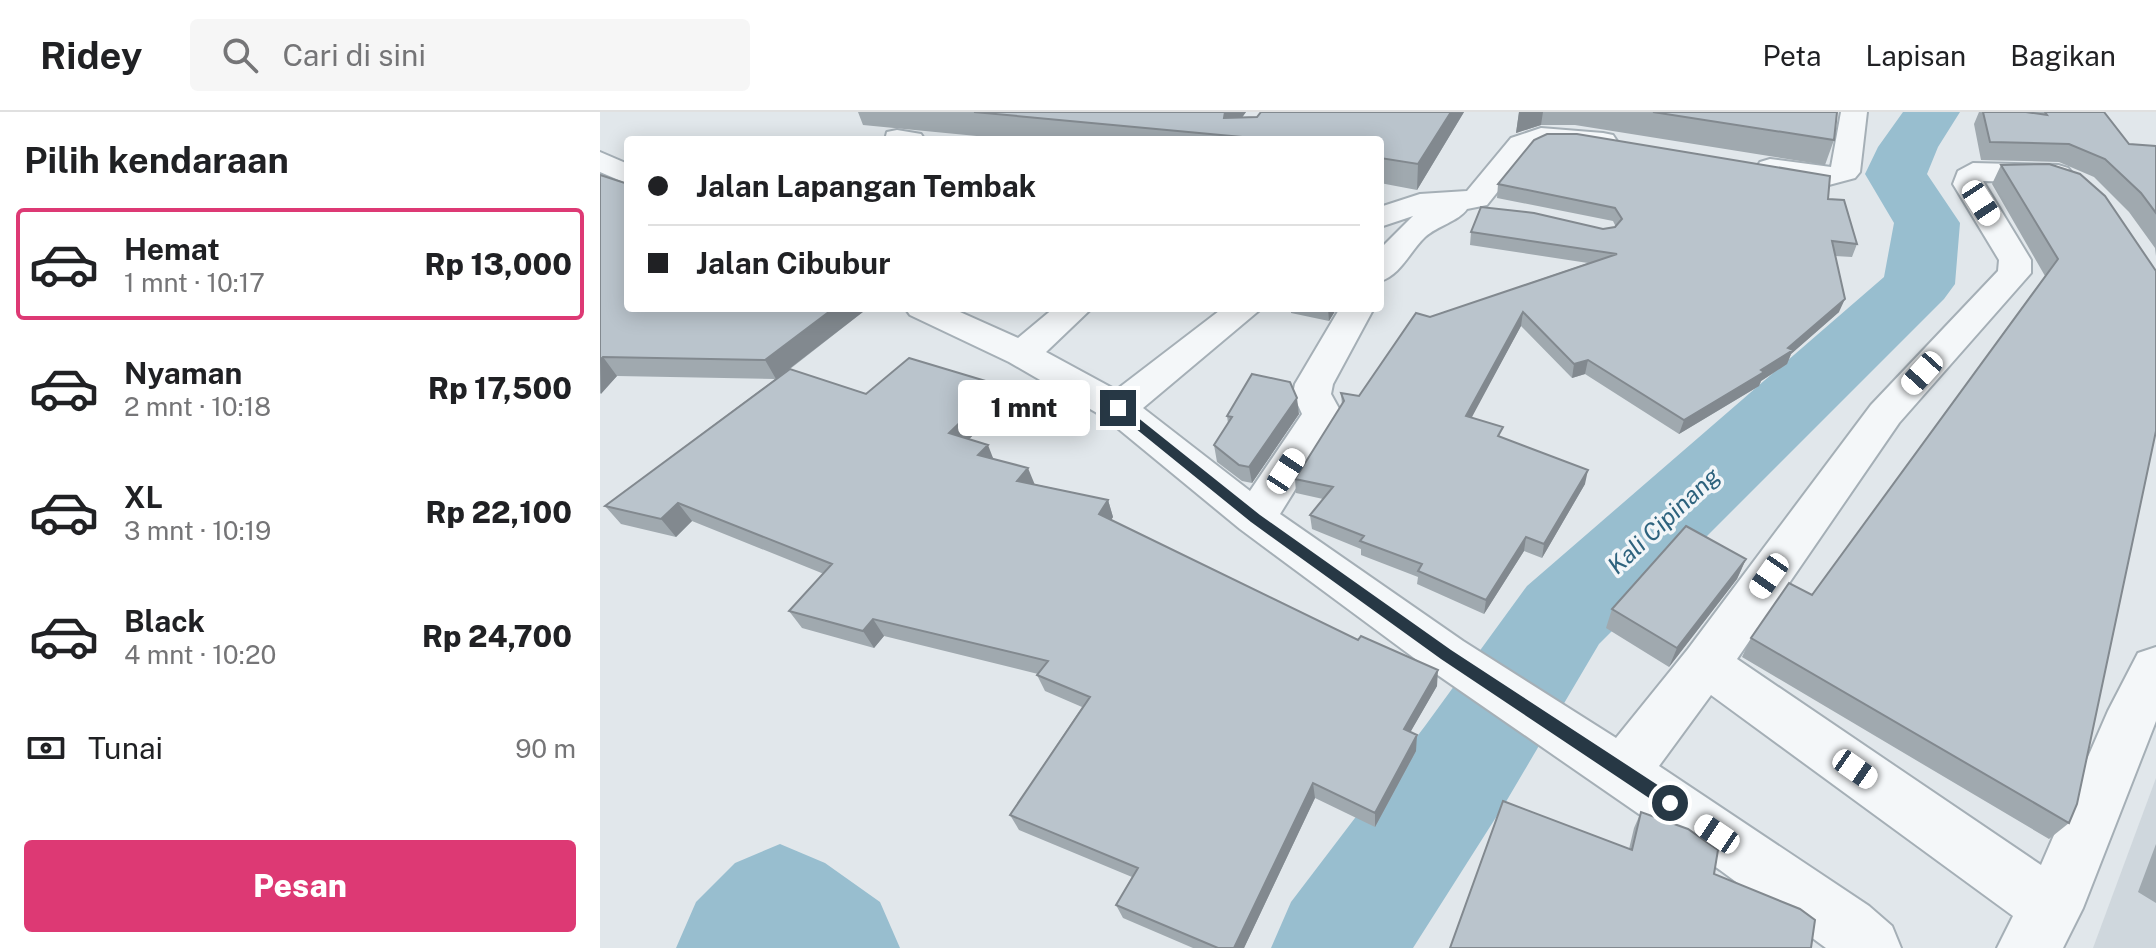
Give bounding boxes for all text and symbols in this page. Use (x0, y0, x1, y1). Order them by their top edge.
search box (190, 19, 750, 91)
text: Ridey (40, 33, 142, 78)
icon: search (218, 33, 262, 77)
text: Cari di sini (282, 37, 426, 73)
text: Peta (1762, 39, 1822, 72)
text: Lapisan (1866, 39, 1966, 72)
text: Bagikan (2010, 39, 2116, 72)
text: Pilih kendaraan (24, 139, 289, 181)
text: Jalan Lapangan Tembak (696, 168, 1036, 204)
car (1958, 176, 2004, 230)
icon: car (28, 228, 100, 300)
text: Hemat (124, 231, 220, 267)
text: Jalan Cibubur (696, 245, 891, 281)
text: Rp 13,000 (424, 246, 572, 282)
text: 1 mnt · 10:17 (124, 267, 265, 298)
car (1897, 347, 1947, 399)
icon: car (28, 352, 100, 424)
text: Nyaman (124, 355, 242, 391)
text: Rp 17,500 (428, 370, 572, 406)
callout: 1 mnt (958, 380, 1090, 436)
route end (1100, 390, 1136, 426)
text: 2 mnt · 10:18 (124, 391, 271, 422)
text: 1 mnt (990, 392, 1058, 423)
car (1263, 444, 1309, 498)
water label: Kali Cipinang (1602, 461, 1726, 579)
icon: car (28, 476, 100, 548)
text: XL (124, 479, 163, 515)
text: Rp 22,100 (425, 494, 572, 530)
text: 3 mnt · 10:19 (124, 515, 271, 546)
car (1745, 549, 1793, 603)
icon: car (28, 600, 100, 672)
text: Black (124, 603, 205, 639)
text: Rp 24,700 (422, 618, 572, 654)
text: 4 mnt · 10:20 (124, 639, 276, 670)
icon: cash (24, 726, 68, 770)
text: Tunai (88, 730, 163, 766)
text: 90 m (515, 733, 576, 764)
car (1828, 745, 1882, 793)
route start (1652, 785, 1688, 821)
car (1690, 811, 1744, 857)
button: Pesan (24, 840, 576, 932)

